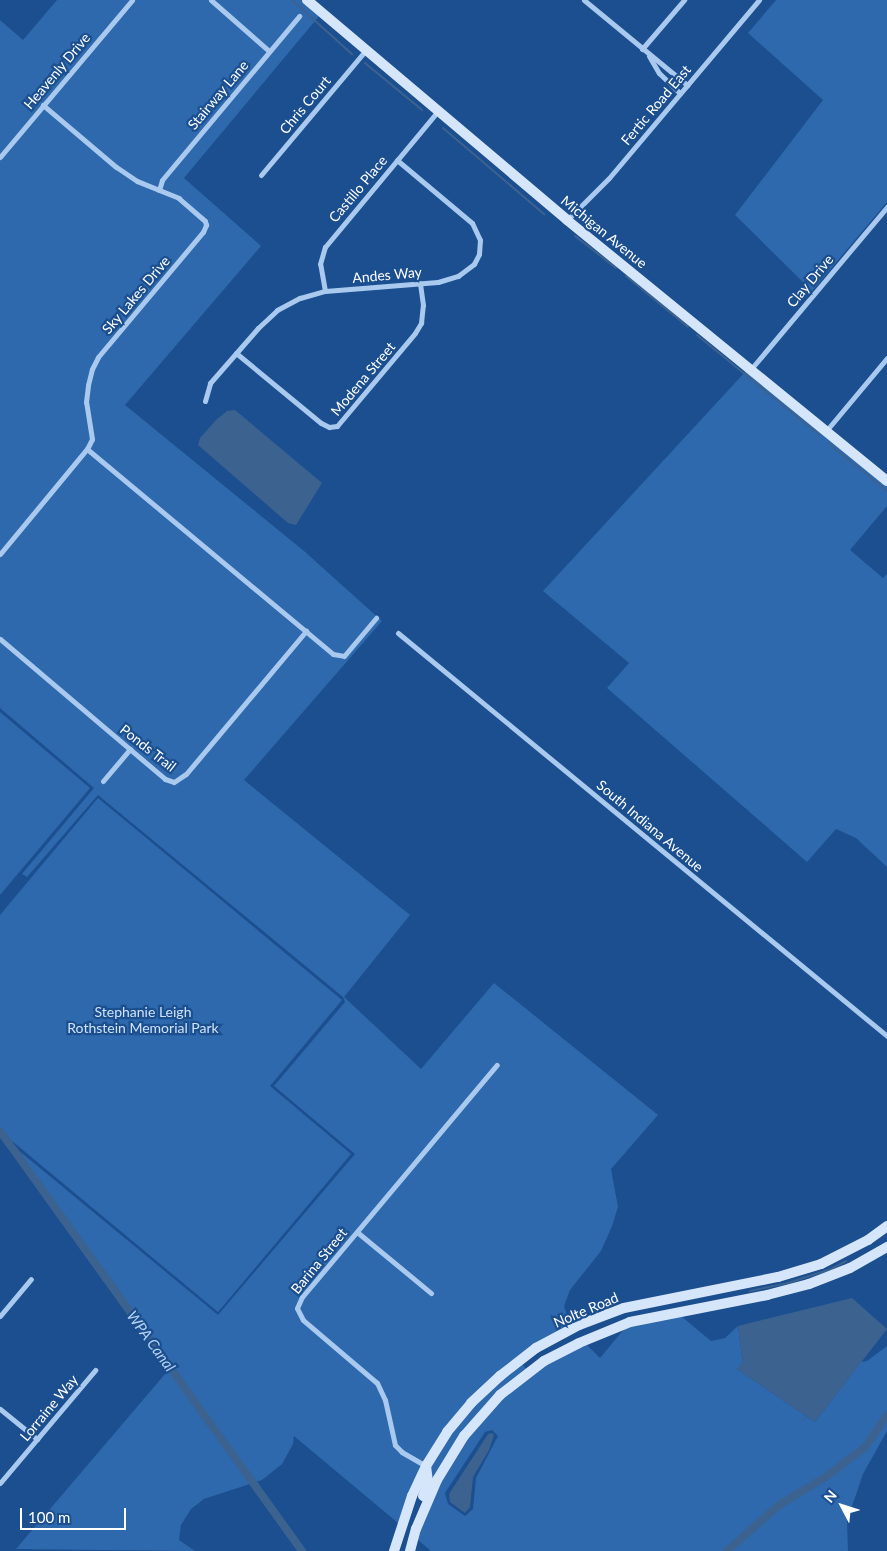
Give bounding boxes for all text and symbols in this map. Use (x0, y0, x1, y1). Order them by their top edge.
street label: Heavenly Drive (20, 29, 94, 113)
street label: Stairway Lane (184, 57, 252, 133)
street label: Fertic Road East (618, 62, 694, 148)
street label: Chris Court (276, 73, 334, 137)
street label: Castillo Place (325, 152, 391, 226)
street label: Michigan Avenue (557, 192, 651, 272)
street label: Clay Drive (783, 251, 837, 311)
street label: Sky Lakes Drive (98, 253, 174, 337)
street label: Andes Way (351, 264, 423, 286)
street label: Modena Street (327, 339, 399, 419)
street label: Ponds Trail (117, 721, 179, 775)
street label: South Indiana Avenue (593, 776, 707, 876)
park label: Stephanie Leigh Rothstein Memorial Park (67, 1004, 219, 1036)
street label: Barina Street (287, 1225, 351, 1297)
street label: Nolte Road (551, 1289, 621, 1331)
water label: WPA Canal (123, 1307, 179, 1375)
street label: Lorraine Way (16, 1371, 82, 1445)
north arrow (817, 1481, 867, 1531)
text: N (820, 1486, 840, 1506)
scale bar (22, 1498, 129, 1530)
text: 100 m (28, 1508, 70, 1526)

